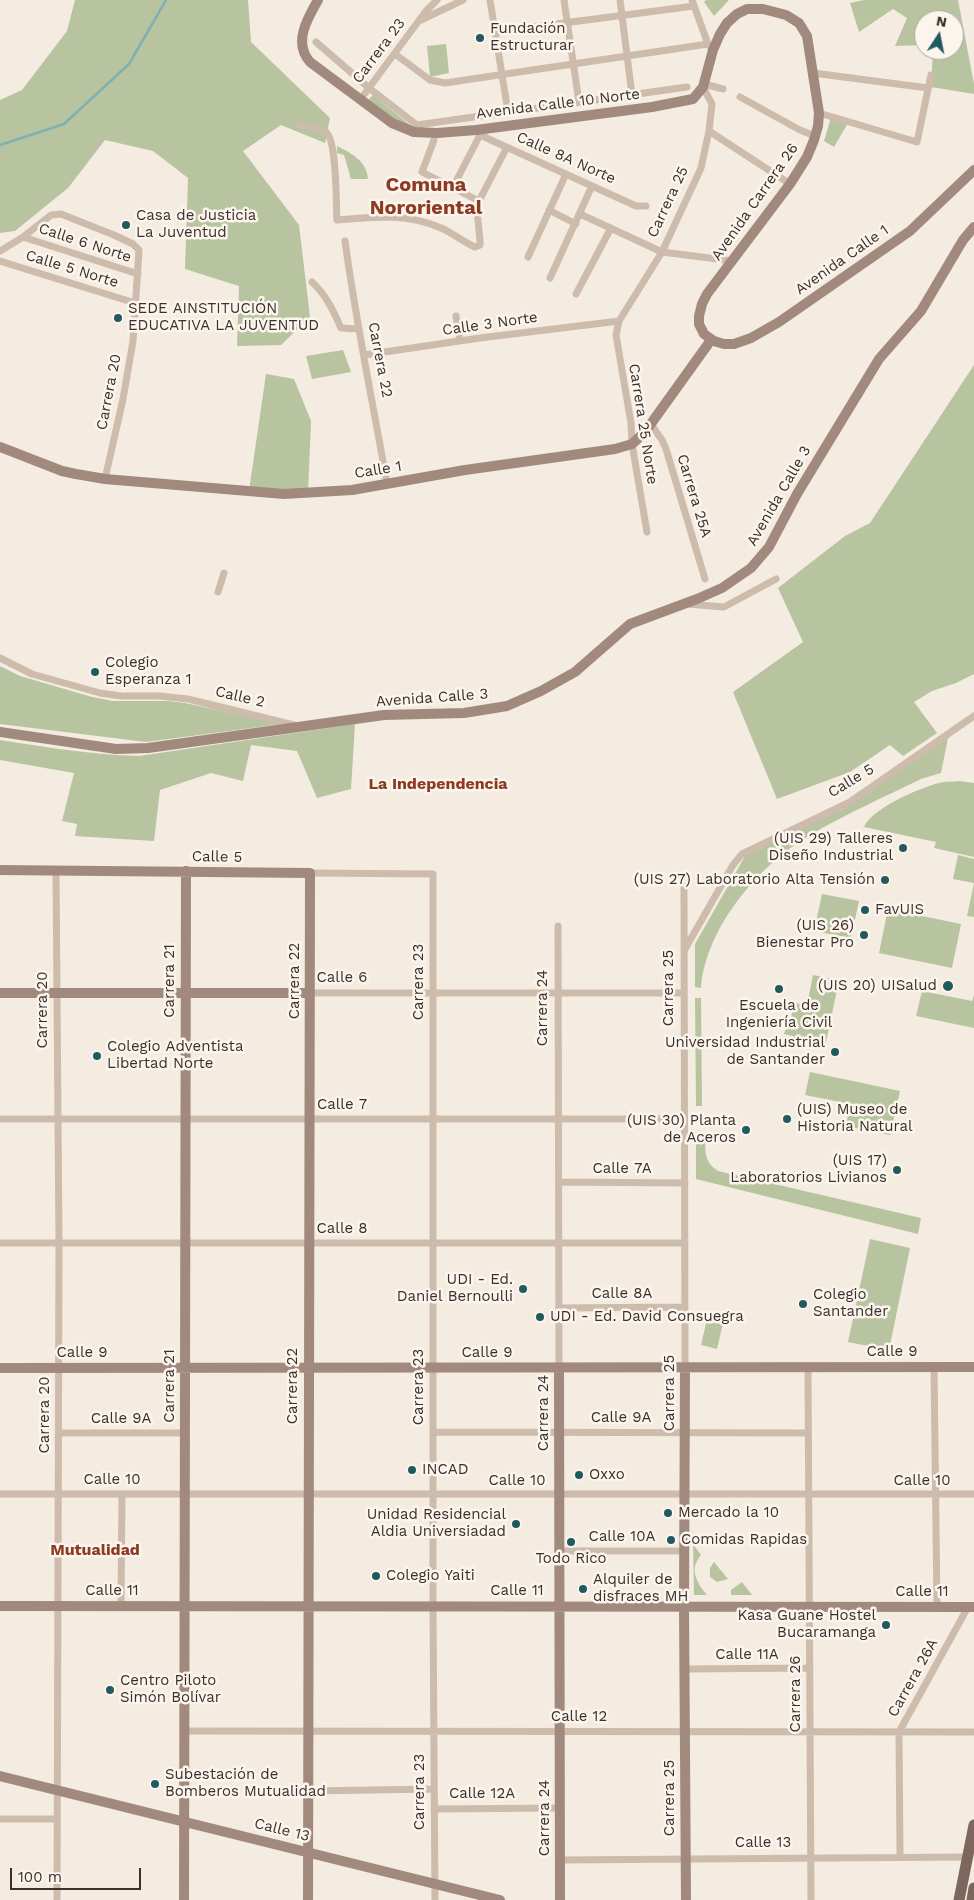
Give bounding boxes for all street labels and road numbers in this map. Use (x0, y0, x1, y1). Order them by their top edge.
street label: Carrera 23 (349, 15, 409, 87)
street label: Avenida Calle 10 Norte (475, 85, 641, 123)
street label: Calle 8A Norte (514, 128, 618, 188)
street label: Avenida Carrera 26 (708, 140, 802, 264)
street label: Carrera 25 (644, 164, 692, 240)
street label: Calle 6 Norte (36, 220, 134, 266)
street label: Avenida Calle 1 (792, 221, 892, 299)
street label: Calle 5 Norte (23, 246, 121, 292)
street label: Calle 3 Norte (441, 308, 539, 340)
street label: Carrera 22 (364, 321, 396, 399)
street label: Carrera 20 (93, 352, 125, 432)
street label: Carrera 25 Norte (625, 362, 661, 486)
street label: Avenida Calle 3 (743, 443, 815, 549)
street label: Carrera 25A (673, 452, 715, 540)
street label: Calle 1 (353, 457, 403, 483)
street label: Calle 2 (213, 683, 267, 711)
street label: Avenida Calle 3 (375, 685, 489, 711)
street label: Calle 5 (825, 760, 877, 802)
street label: Calle 5 (192, 848, 242, 866)
street label: Carrera 22 (286, 943, 304, 1019)
street label: Carrera 21 (161, 944, 179, 1018)
street label: Carrera 23 (410, 944, 428, 1020)
street label: Carrera 25 (660, 950, 678, 1026)
street label: Calle 6 (317, 969, 367, 987)
street label: Carrera 24 (534, 970, 552, 1046)
street label: Carrera 20 (34, 971, 52, 1049)
street label: Calle 7 (317, 1096, 367, 1114)
street label: Calle 7A (592, 1160, 652, 1178)
street label: Calle 8 (317, 1220, 367, 1238)
street label: Calle 8A (592, 1285, 652, 1303)
street label: Calle 9 (867, 1343, 917, 1361)
street label: Calle 9 (57, 1344, 107, 1362)
street label: Calle 9 (462, 1344, 512, 1362)
street label: Carrera 22 (284, 1348, 302, 1424)
street label: Carrera 21 (161, 1349, 179, 1423)
street label: Carrera 23 (410, 1349, 428, 1425)
street label: Carrera 25 (661, 1355, 679, 1431)
street label: Carrera 24 (535, 1375, 553, 1451)
street label: Carrera 20 (36, 1376, 54, 1454)
street label: Calle 9A (591, 1409, 651, 1427)
street label: Calle 9A (91, 1410, 151, 1428)
street label: Calle 10 (84, 1471, 140, 1489)
street label: Calle 10 (489, 1472, 545, 1490)
street label: Calle 10 (894, 1472, 950, 1490)
street label: Calle 10A (589, 1528, 655, 1546)
street label: Calle 11 (85, 1582, 139, 1600)
street label: Calle 11 (490, 1582, 544, 1600)
street label: Calle 11 (895, 1583, 949, 1601)
street label: Carrera 26A (884, 1636, 942, 1720)
street label: Calle 11A (715, 1646, 779, 1664)
street label: Carrera 26 (787, 1656, 805, 1732)
street label: Calle 12 (551, 1708, 607, 1726)
street label: Carrera 23 (411, 1754, 429, 1830)
street label: Carrera 25 (661, 1760, 679, 1836)
street label: Carrera 24 (536, 1780, 554, 1856)
street label: Calle 12A (449, 1785, 515, 1803)
street label: Calle 13 (252, 1814, 312, 1846)
street label: Calle 13 (735, 1834, 791, 1852)

